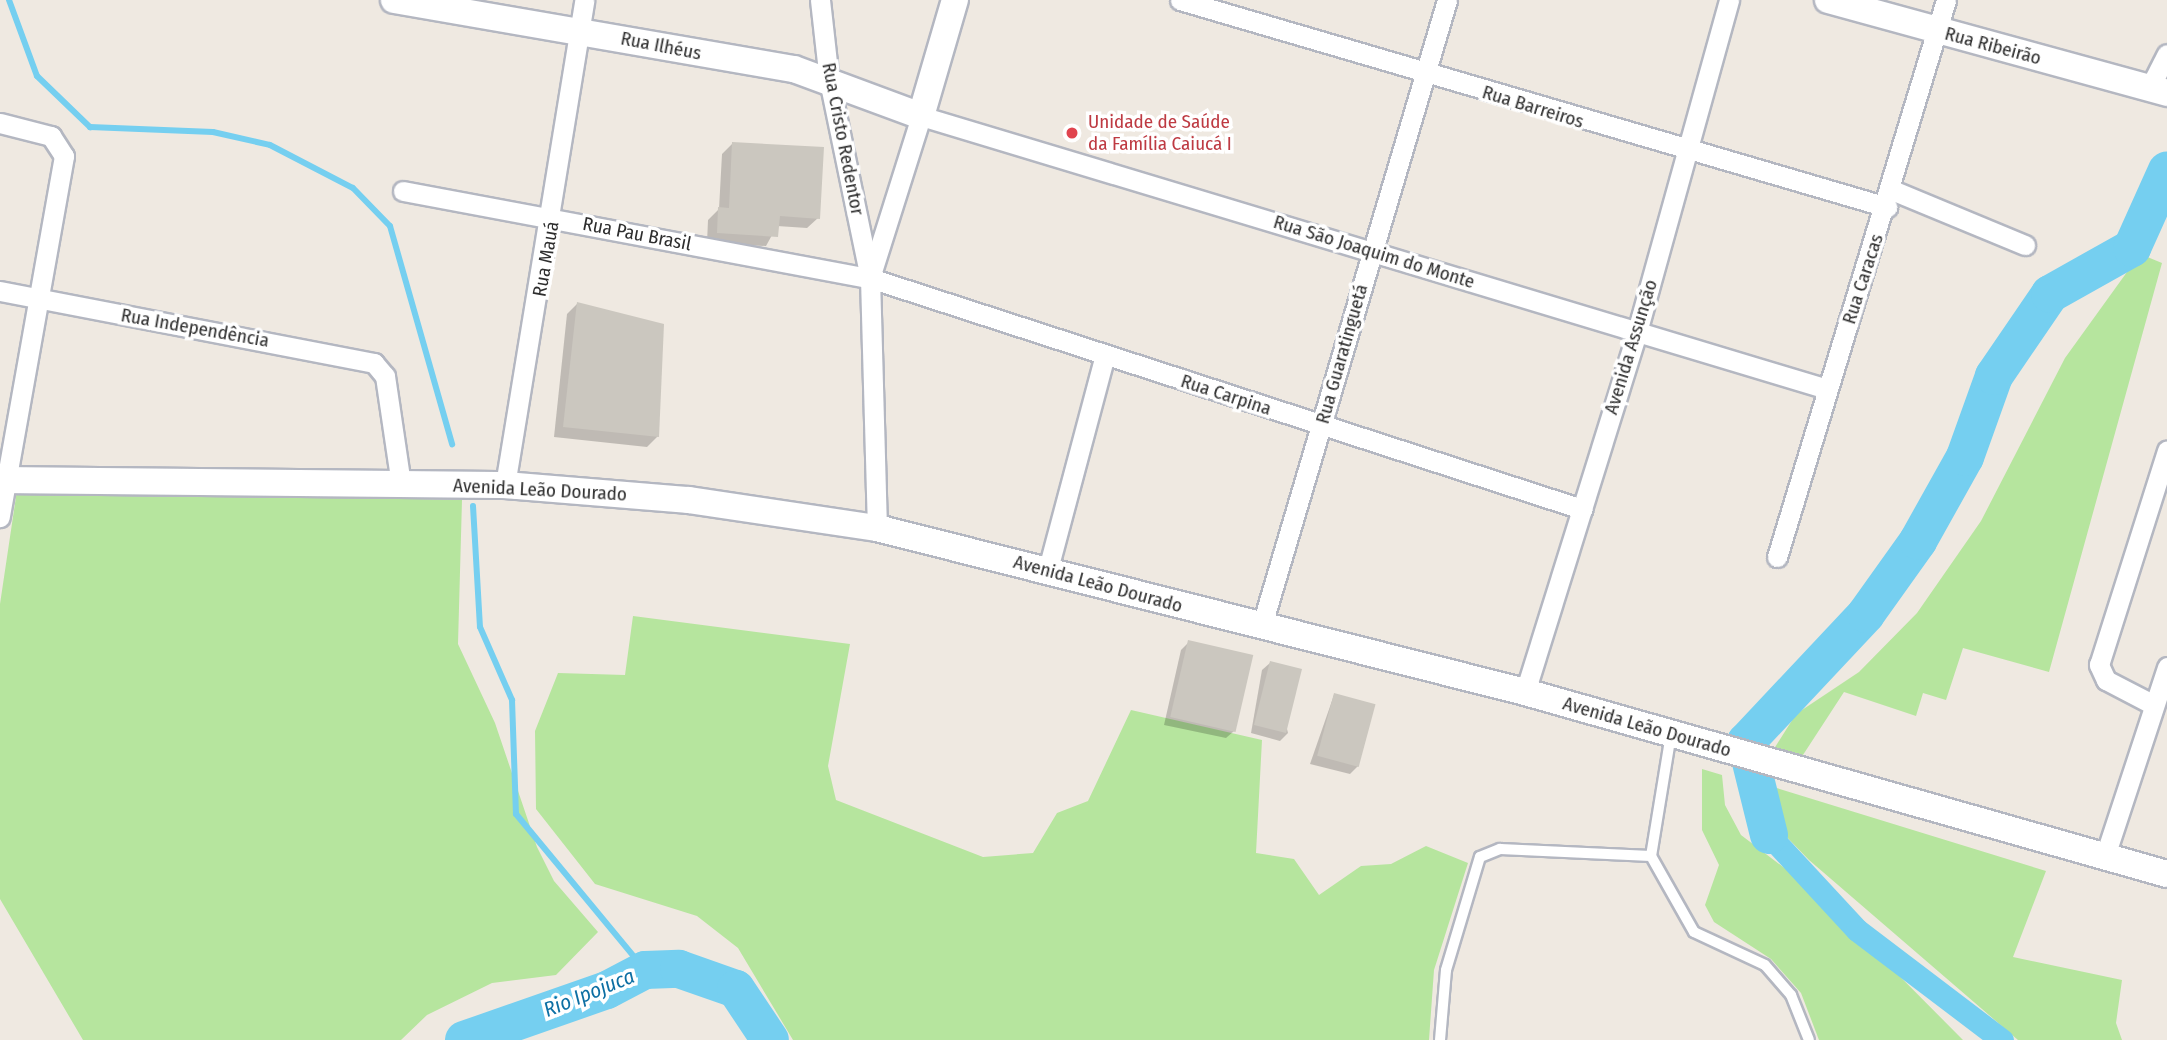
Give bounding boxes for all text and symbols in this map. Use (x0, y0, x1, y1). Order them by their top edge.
street label: Rua Ribeirão (1942, 22, 2044, 70)
street label: Rua Ilhéus (619, 27, 703, 65)
street label: Rua Cristo Redentor (817, 61, 869, 217)
street label: Rua Barreiros (1480, 81, 1586, 133)
place label: Unidade de Saúde da Família Caiucá I (1088, 111, 1232, 155)
marker: Unidade de Saúde da Família Caiucá I (1062, 123, 1082, 143)
street label: Rua São Joaquim do Monte (1271, 211, 1477, 293)
street label: Rua Pau Brasil (581, 212, 693, 256)
street label: Rua Mauá (528, 220, 564, 298)
street label: Rua Caracas (1838, 231, 1888, 327)
street label: Avenida Assunção (1600, 277, 1662, 417)
street label: Rua Guaratinguetá (1311, 282, 1373, 426)
street label: Rua Independência (119, 304, 271, 352)
street label: Rua Carpina (1178, 370, 1274, 420)
street label: Avenida Leão Dourado (453, 474, 627, 506)
street label: Avenida Leão Dourado (1011, 550, 1185, 618)
street label: Avenida Leão Dourado (1560, 692, 1734, 762)
water label: Rio Ipojuca (540, 963, 638, 1023)

